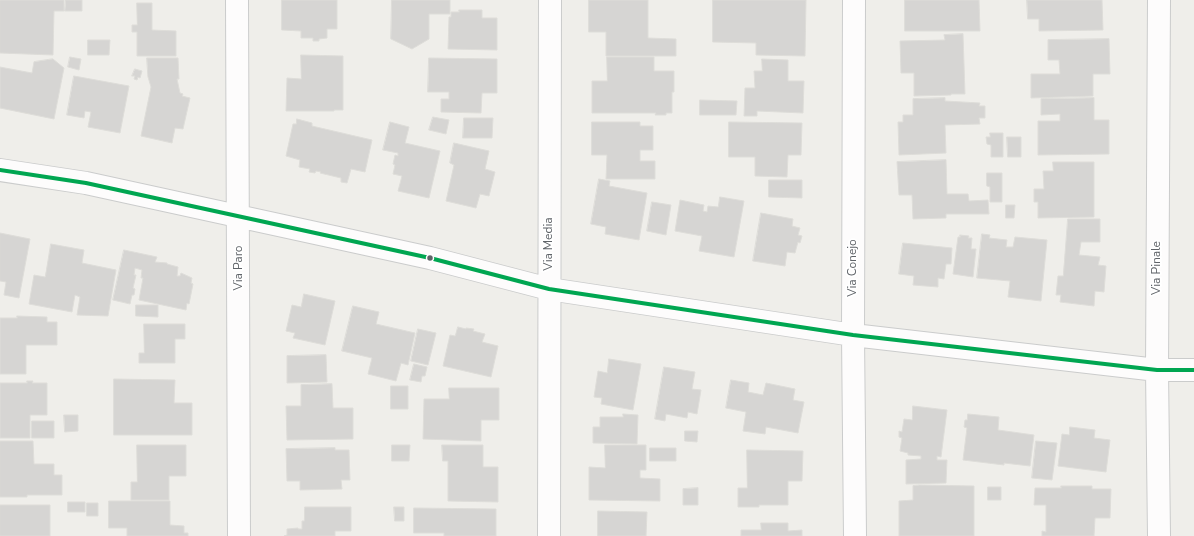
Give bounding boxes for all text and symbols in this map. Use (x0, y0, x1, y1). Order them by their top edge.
street label: Via Media (542, 217, 556, 271)
street label: Via Conejo (846, 239, 860, 297)
street label: Via Pinale (1150, 241, 1164, 295)
street label: Via Paro (232, 245, 246, 291)
unlabelled marker (425, 253, 435, 263)

